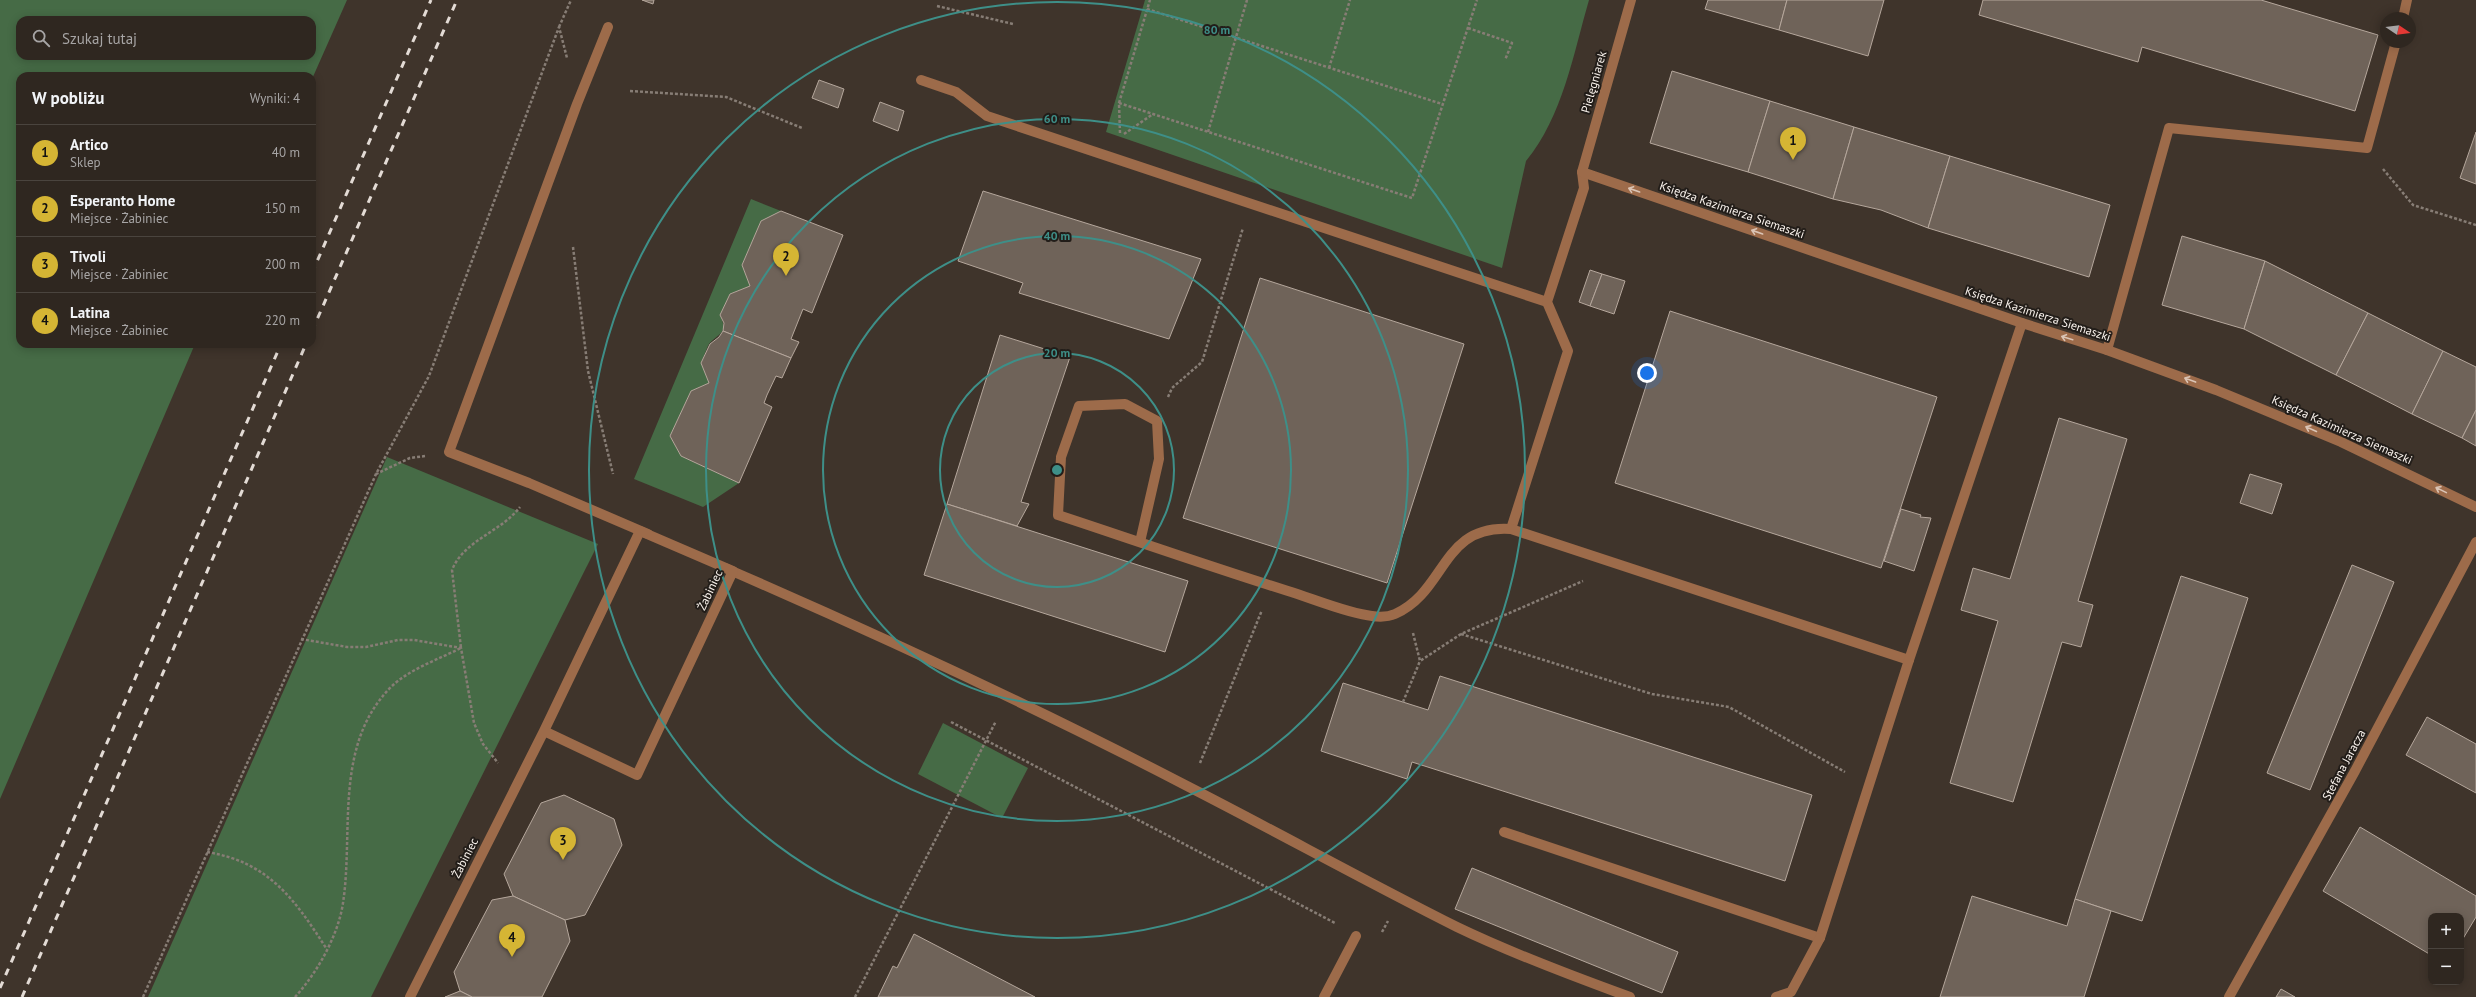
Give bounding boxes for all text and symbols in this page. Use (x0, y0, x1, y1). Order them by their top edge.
north arrow (2380, 12, 2416, 48)
search box (16, 16, 316, 60)
text: 80 m (1204, 22, 1230, 37)
icon: search (30, 27, 52, 49)
text: Szukaj tutaj (62, 29, 137, 48)
street label: Pielęgniarek (1578, 49, 1610, 114)
text: W pobliżu (32, 87, 104, 109)
text: Wyniki: 4 (250, 90, 300, 107)
text: 60 m (1044, 111, 1070, 126)
pin: 1 (1780, 127, 1806, 160)
text: Artico (70, 135, 108, 154)
text: 1 (41, 144, 49, 161)
text: 40 m (272, 144, 300, 161)
text: Sklep (70, 154, 101, 171)
street label: Księdza Kazimierza Siemaszki (1658, 178, 1807, 241)
one-way arrow (1628, 185, 1640, 193)
text: Esperanto Home (70, 191, 175, 210)
text: 2 (41, 200, 49, 217)
text: 150 m (265, 200, 300, 217)
text: Miejsce · Żabiniec (70, 210, 168, 227)
text: 40 m (1044, 228, 1070, 243)
one-way arrow (1751, 228, 1764, 235)
pin: 2 (773, 243, 799, 276)
text: Tivoli (70, 247, 106, 266)
text: 3 (41, 256, 49, 273)
text: 200 m (265, 256, 300, 273)
text: Miejsce · Żabiniec (70, 266, 168, 283)
street label: Księdza Kazimierza Siemaszki (1963, 283, 2113, 344)
text: Latina (70, 303, 110, 322)
text: 4 (41, 312, 49, 329)
text: 220 m (265, 312, 300, 329)
text: Miejsce · Żabiniec (70, 322, 168, 339)
one-way arrow (2062, 333, 2074, 341)
text: 20 m (1044, 345, 1070, 360)
your location (1637, 363, 1657, 383)
one-way arrow (2185, 376, 2197, 384)
street label: Księdza Kazimierza Siemaszki (2270, 392, 2415, 467)
one-way arrow (2305, 425, 2317, 432)
centre of rings (1050, 463, 1064, 477)
one-way arrow (2435, 486, 2447, 493)
street label: Żabiniec (694, 567, 726, 612)
street label: Stefana Jaracza (2319, 727, 2368, 803)
pin: 3 (550, 827, 576, 860)
street label: Żabiniec (448, 835, 481, 880)
map controls (2428, 913, 2464, 985)
button: + (2428, 913, 2464, 949)
pin: 4 (499, 924, 525, 957)
button: − (2428, 949, 2464, 985)

